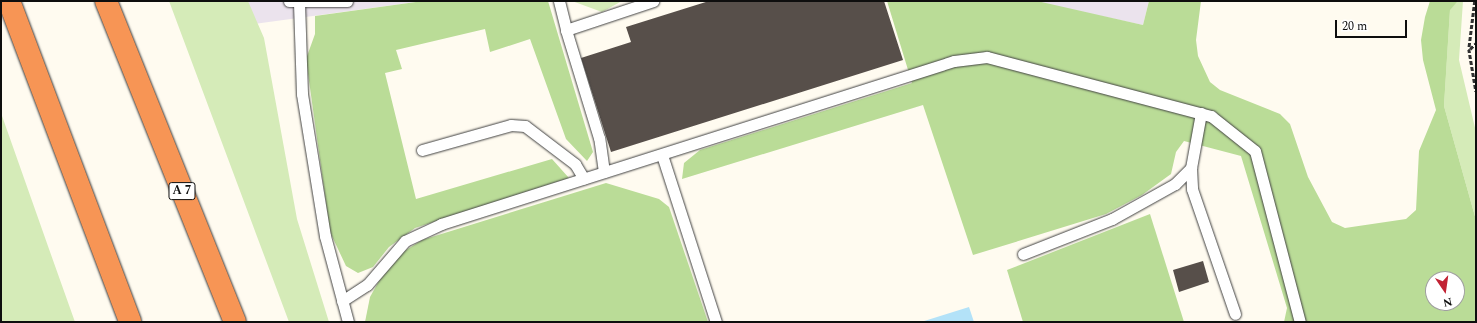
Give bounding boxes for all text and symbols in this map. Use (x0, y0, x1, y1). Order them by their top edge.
scale bar (1337, 12, 1409, 38)
text: 20 m (1342, 17, 1367, 36)
road number: A 7 (168, 181, 196, 201)
north arrow (1425, 271, 1465, 311)
text: N (1441, 293, 1454, 311)

